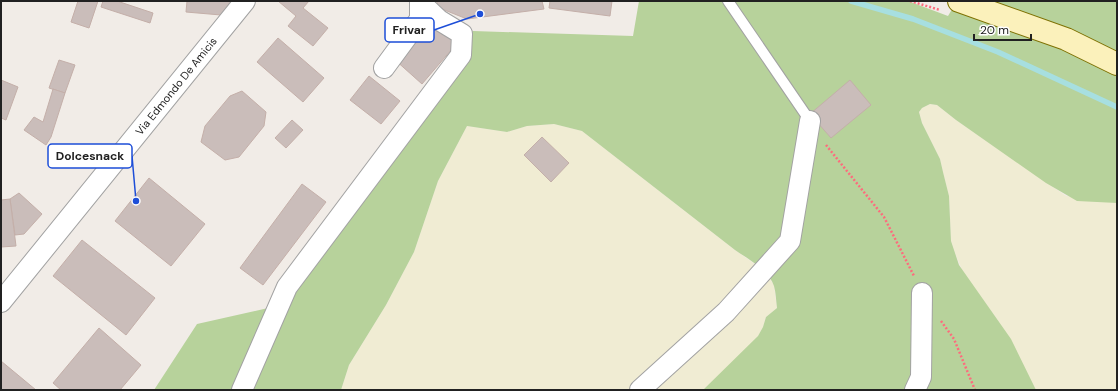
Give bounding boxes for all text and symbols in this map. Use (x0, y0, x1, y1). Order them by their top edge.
scale bar (974, 16, 1031, 42)
callout: Frivar (385, 18, 434, 42)
text: Frivar (392, 22, 426, 38)
text: 20 m (980, 22, 1009, 38)
street label: Via Edmondo De Amicis (132, 34, 220, 138)
callout: Dolcesnack (48, 144, 132, 168)
text: Dolcesnack (56, 148, 124, 164)

